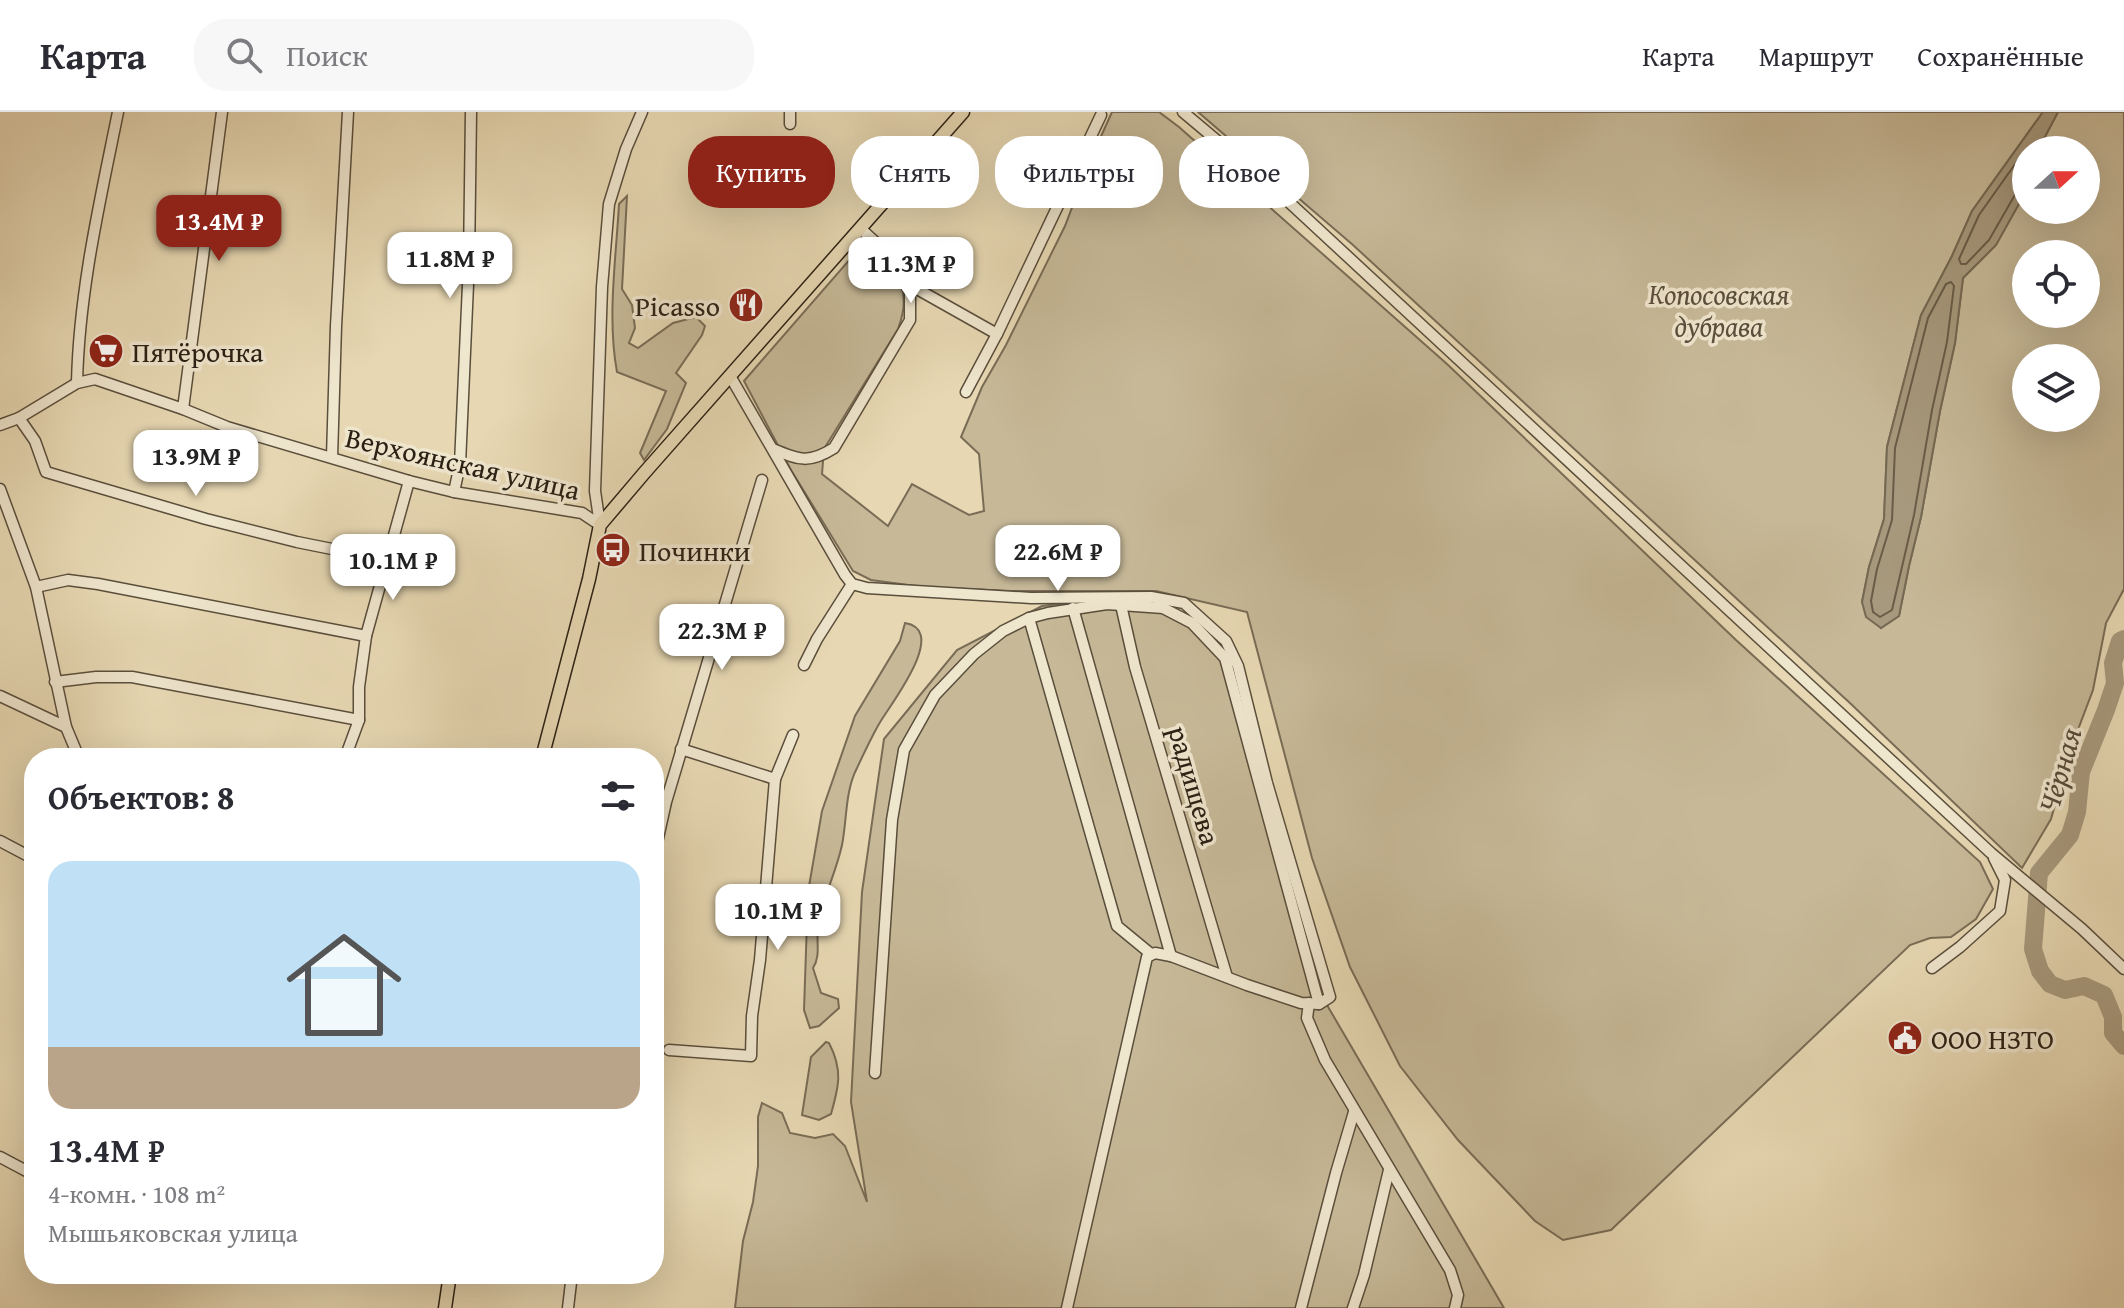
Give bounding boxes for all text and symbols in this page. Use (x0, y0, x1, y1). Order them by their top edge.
search box (194, 19, 754, 91)
text: Карта (40, 27, 146, 83)
icon: search (222, 33, 266, 77)
text: Поиск (286, 33, 368, 77)
text: Карта (1642, 35, 1715, 76)
text: Маршрут (1759, 35, 1873, 76)
text: Сохранённые (1917, 35, 2084, 76)
chip: Купить (688, 136, 835, 208)
chip: Снять (851, 136, 979, 208)
chip: Фильтры (995, 136, 1163, 208)
chip: Новое (1179, 136, 1309, 208)
north arrow (2012, 136, 2100, 224)
map controls (2012, 136, 2100, 432)
pin: 13.4M ₽ (145, 195, 293, 263)
text: 13.4M ₽ (174, 201, 264, 240)
pin: 11.8M ₽ (376, 232, 524, 300)
pin: 11.3M ₽ (837, 237, 985, 305)
text: 11.8M ₽ (405, 238, 495, 277)
button: locate (2012, 240, 2100, 328)
text: 11.3M ₽ (866, 243, 956, 282)
park label: Копосовская дубрава (1649, 273, 1790, 346)
place label: Picasso (635, 285, 720, 326)
restaurant icon: Picasso (727, 286, 765, 324)
place label: Пятёрочка (132, 331, 264, 372)
supermarket icon: Пятёрочка (87, 332, 125, 370)
button: layers (2012, 344, 2100, 432)
street label: Верхоянская улица (342, 416, 585, 510)
pin: 13.9M ₽ (122, 430, 270, 498)
text: 13.9M ₽ (151, 436, 241, 475)
pin: 22.6M ₽ (984, 525, 1132, 593)
place label: Починки (639, 530, 751, 571)
bus stop icon: Починки (594, 531, 632, 569)
text: 22.6M ₽ (1013, 531, 1103, 570)
pin: 10.1M ₽ (319, 534, 467, 602)
text: 10.1M ₽ (348, 540, 438, 579)
pin: 22.3M ₽ (648, 604, 796, 672)
text: 22.3M ₽ (677, 610, 767, 649)
street label: радищева (1158, 721, 1232, 850)
water label: Чёрная (2026, 722, 2092, 818)
text: Объектов: 8 (48, 772, 234, 821)
icon: filters (596, 774, 640, 818)
pin: 10.1M ₽ (704, 884, 852, 952)
text: 10.1M ₽ (733, 890, 823, 929)
icon: home (272, 913, 416, 1057)
place label: ООО НЗТО (1931, 1018, 2054, 1059)
public building icon: ООО НЗТО (1886, 1019, 1924, 1057)
text: 13.4M ₽ (48, 1125, 165, 1174)
text: 4-комн. · 108 m² (48, 1174, 225, 1213)
text: Мышьяковская улица (48, 1213, 298, 1252)

